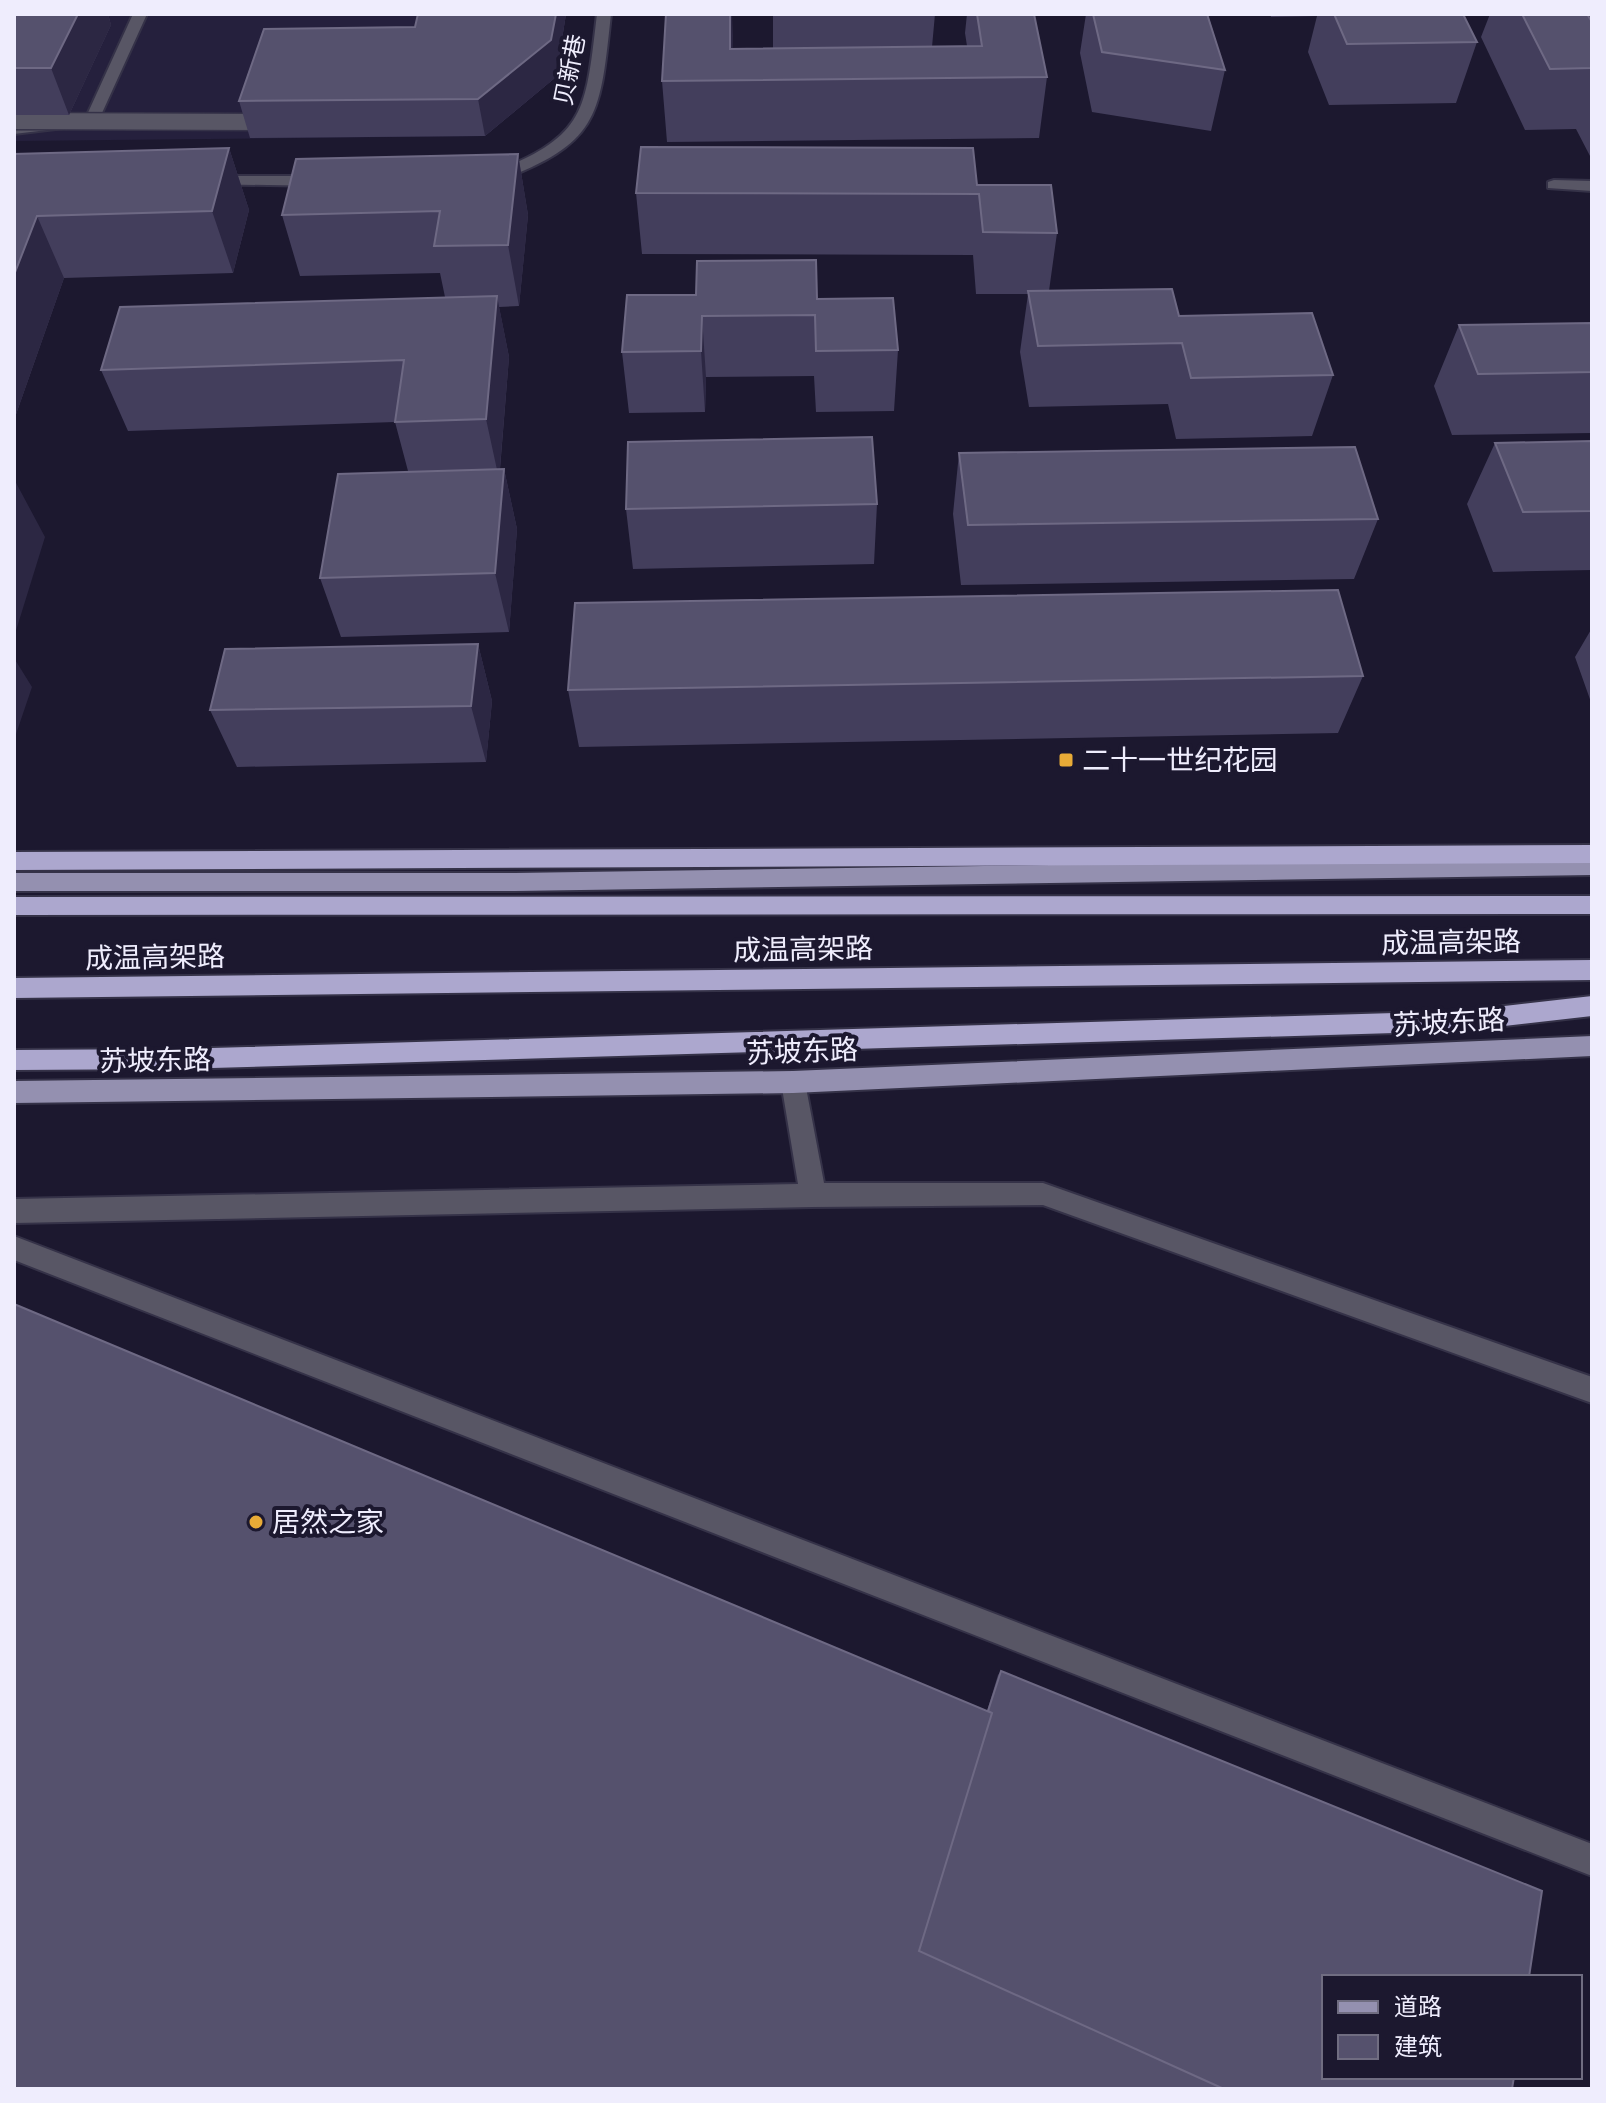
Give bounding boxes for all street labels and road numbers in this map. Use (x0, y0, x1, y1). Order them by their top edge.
street label: 贝新巷 (549, 32, 590, 108)
street label: 成温高架路 (1381, 926, 1521, 959)
street label: 成温高架路 (733, 933, 873, 966)
street label: 成温高架路 (85, 941, 225, 974)
street label: 苏坡东路 (1392, 1004, 1506, 1041)
street label: 苏坡东路 (746, 1034, 859, 1069)
street label: 苏坡东路 (99, 1044, 211, 1077)

